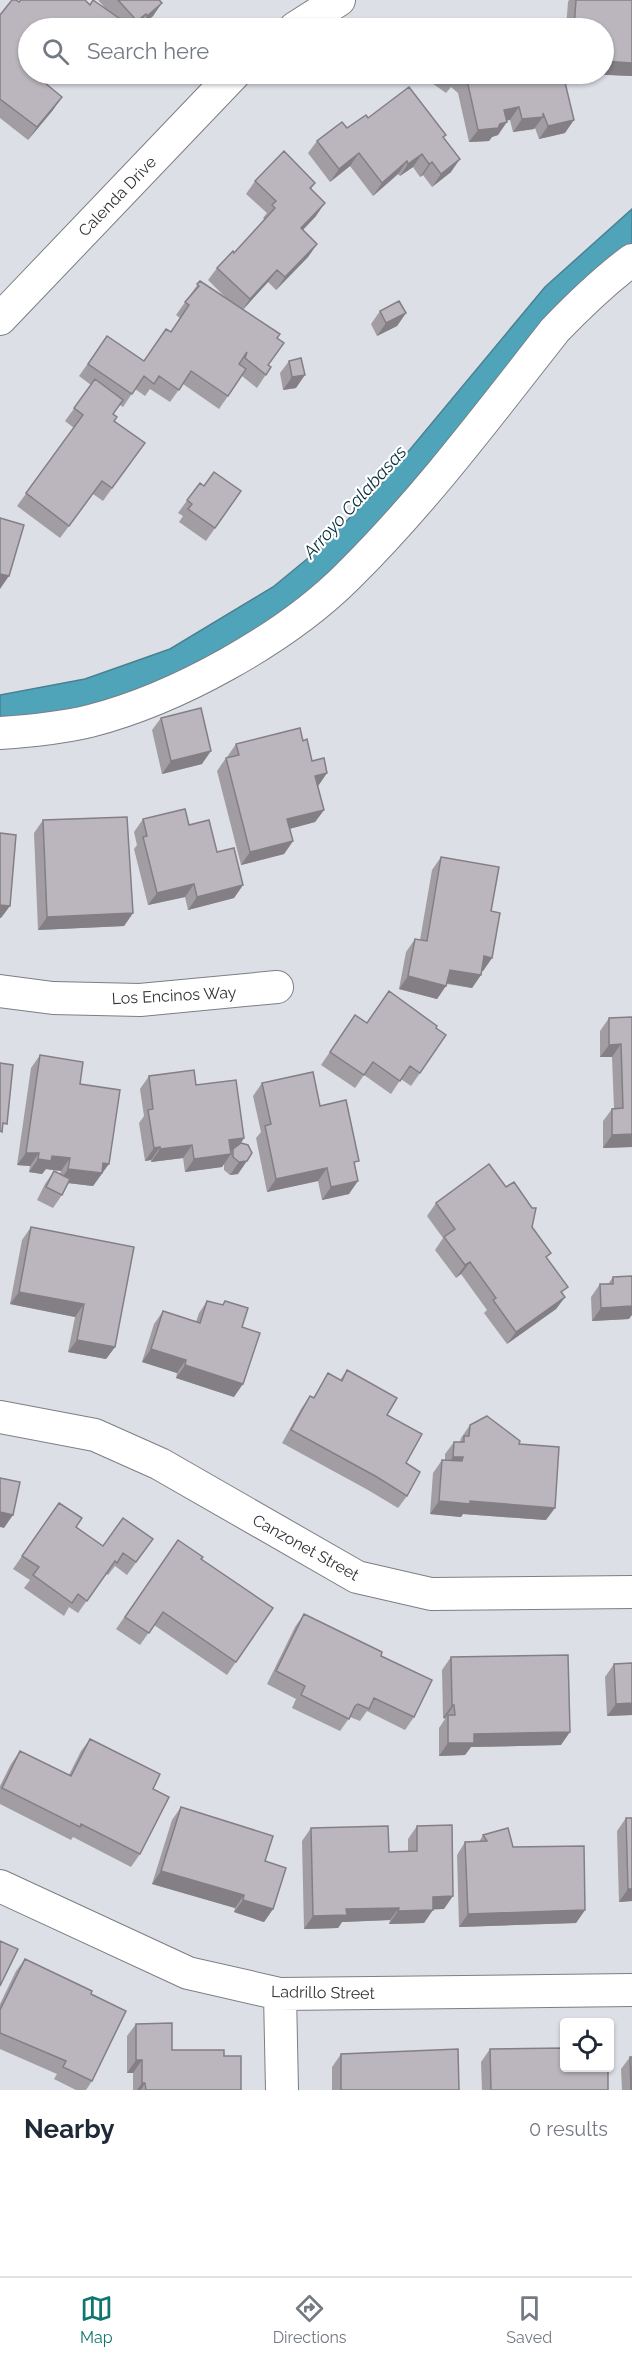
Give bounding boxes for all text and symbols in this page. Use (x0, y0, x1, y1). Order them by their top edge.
search box (18, 18, 614, 84)
icon: search (39, 35, 72, 68)
text: Search here (87, 38, 209, 64)
street label: Calenda Drive (75, 152, 160, 240)
water label: Arroyo Calabasas (298, 441, 411, 563)
street label: Los Encinos Way (111, 983, 237, 1008)
street label: Canzonet Street (249, 1510, 363, 1585)
street label: Ladrillo Street (271, 1982, 376, 2003)
map controls (560, 2018, 614, 2072)
button: locate (560, 2018, 614, 2072)
text: Nearby (24, 2114, 114, 2144)
text: 0 results (529, 2117, 608, 2141)
tab: Map (80, 2292, 113, 2347)
tab: Directions (273, 2292, 347, 2347)
tab: Saved (506, 2292, 552, 2347)

